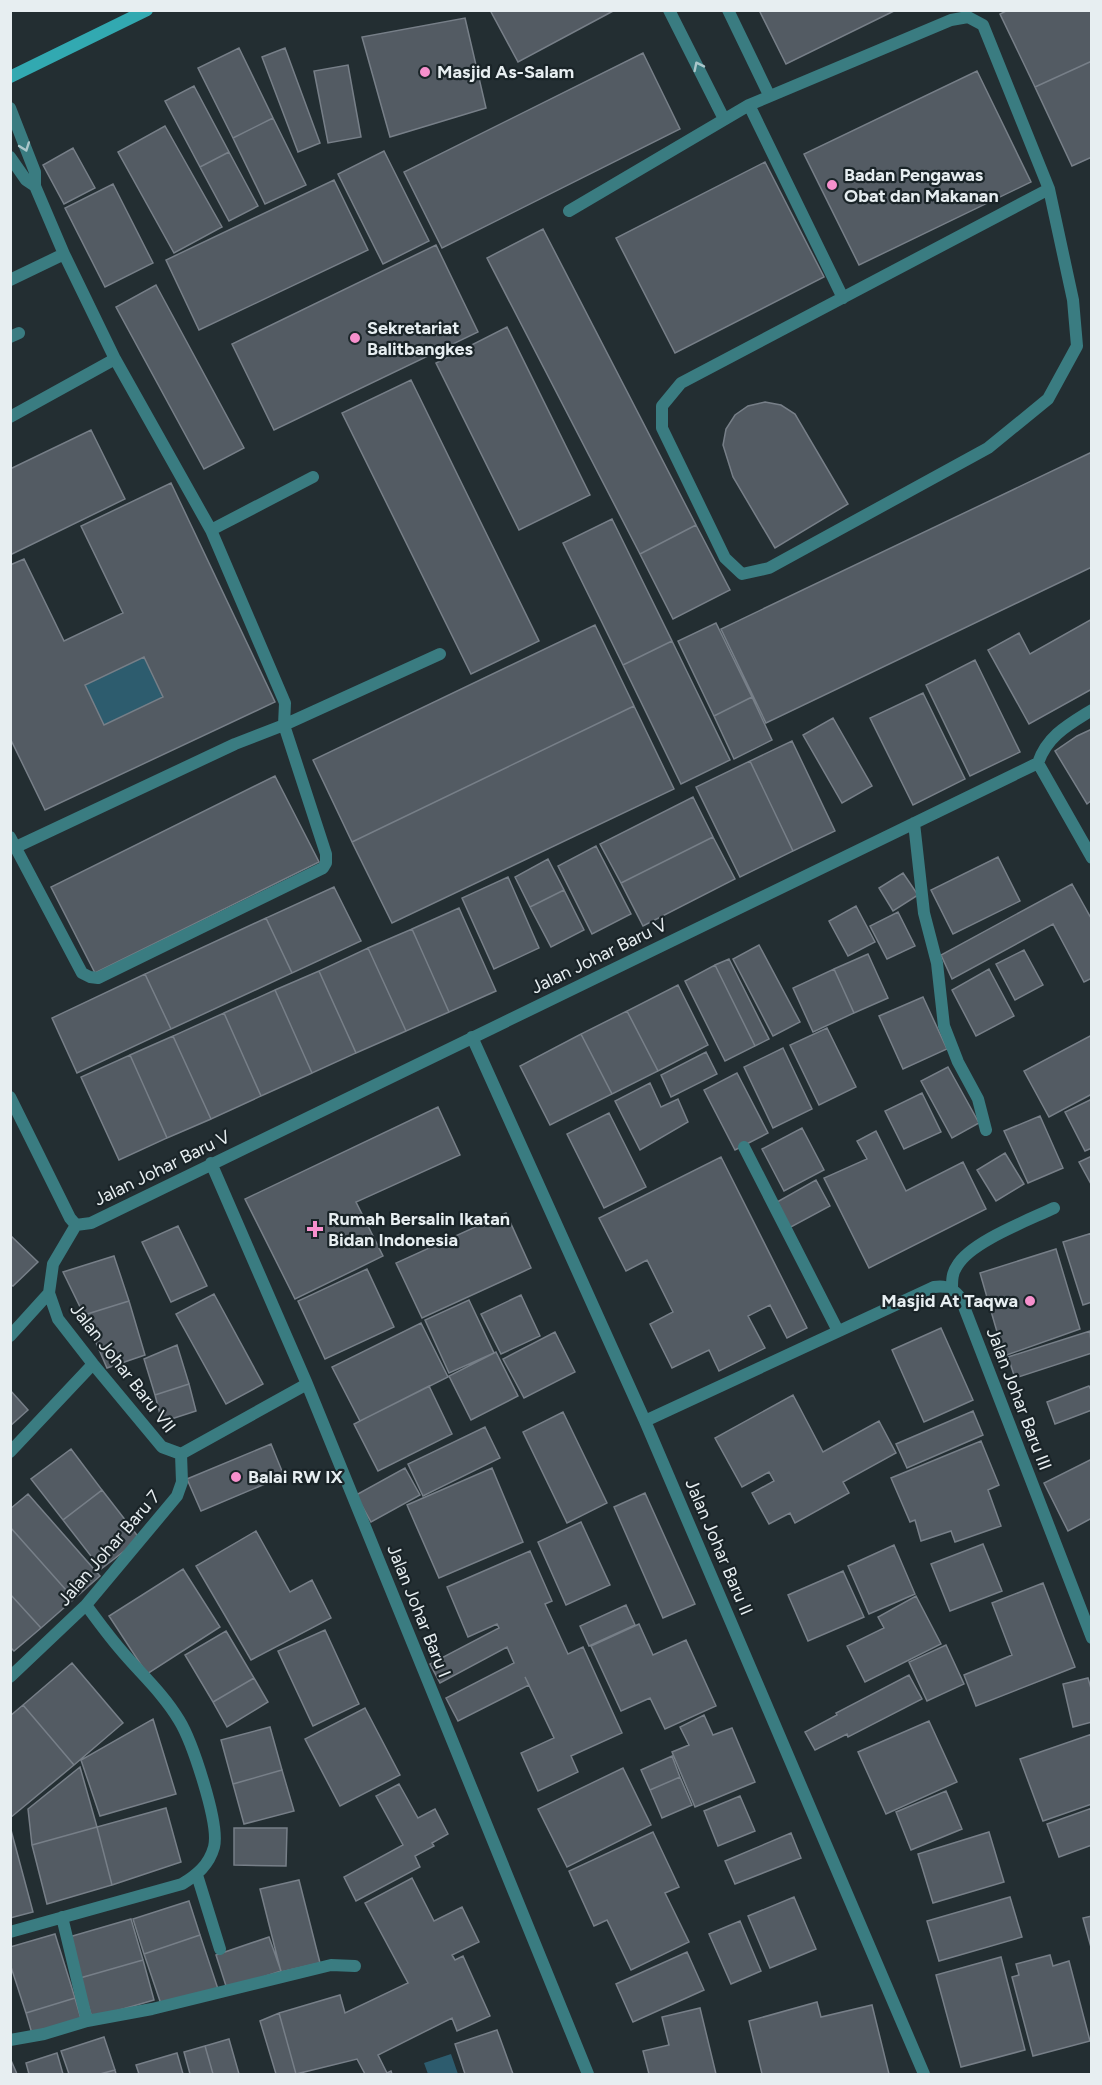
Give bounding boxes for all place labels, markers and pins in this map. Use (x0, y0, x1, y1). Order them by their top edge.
place label: Masjid As-Salam (437, 61, 574, 83)
marker: Masjid As-Salam (418, 65, 432, 79)
place label: Badan Pengawas Obat dan Makanan (844, 164, 999, 207)
marker: Badan Pengawas Obat dan Makanan (825, 178, 839, 192)
place label: Sekretariat Balitbangkes (367, 317, 474, 360)
marker: Sekretariat Balitbangkes (348, 331, 362, 345)
place label: Rumah Bersalin Ikatan Bidan Indonesia (328, 1208, 510, 1251)
marker: Rumah Bersalin Ikatan Bidan Indonesia (306, 1220, 324, 1238)
place label: Masjid At Taqwa (881, 1290, 1018, 1312)
marker: Masjid At Taqwa (1023, 1294, 1037, 1308)
place label: Balai RW IX (248, 1466, 343, 1488)
marker: Balai RW IX (229, 1470, 243, 1484)

